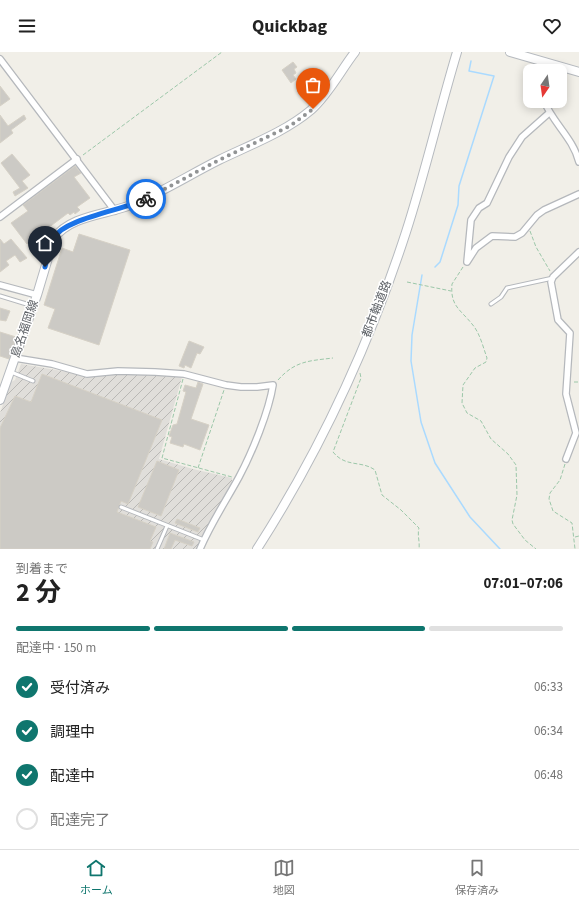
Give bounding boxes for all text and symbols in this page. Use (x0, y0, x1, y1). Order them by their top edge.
text: Quickbag (252, 14, 327, 39)
icon: menu (16, 15, 38, 37)
icon: heart (541, 15, 563, 37)
north arrow (523, 64, 567, 108)
map controls (523, 64, 567, 108)
pin (296, 68, 330, 109)
icon: bag (302, 74, 324, 96)
courier (126, 179, 166, 219)
icon: bike (135, 188, 157, 210)
pin (28, 226, 62, 267)
icon: home (34, 232, 56, 254)
street label: 都市軸道路 (358, 278, 396, 340)
street label: 島名福岡線 (7, 298, 43, 360)
text: 到着まで (16, 560, 68, 578)
text: 07:01–07:06 (483, 573, 563, 594)
text: 2 分 (16, 574, 61, 611)
text: 配達中 · 150 m (16, 639, 96, 657)
icon: check (16, 676, 38, 698)
text: 受付済み (50, 678, 110, 699)
text: 06:33 (534, 678, 563, 696)
icon: check (16, 720, 38, 742)
text: 調理中 (50, 722, 95, 743)
text: 06:34 (534, 722, 563, 740)
icon: check (16, 764, 38, 786)
text: 配達中 (50, 766, 95, 787)
text: 06:48 (534, 766, 563, 784)
text: 配達完了 (50, 810, 110, 831)
tab: ホーム (80, 857, 113, 898)
tab: 地図 (273, 857, 295, 898)
tab: 保存済み (455, 857, 499, 898)

